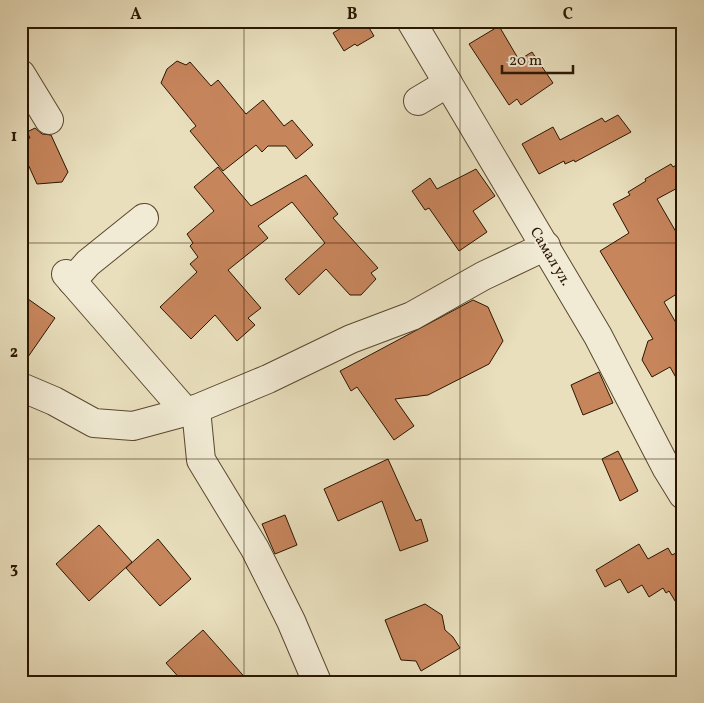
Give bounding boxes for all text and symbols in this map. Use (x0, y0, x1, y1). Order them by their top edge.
text: A (130, 4, 142, 26)
text: B (347, 4, 358, 26)
text: C (563, 4, 573, 26)
scale bar (502, 42, 573, 74)
text: 20 m (509, 51, 542, 72)
text: 1 (11, 126, 17, 148)
street label: Самал ул. (524, 223, 575, 290)
text: 2 (10, 342, 18, 364)
text: 3 (10, 558, 18, 580)

